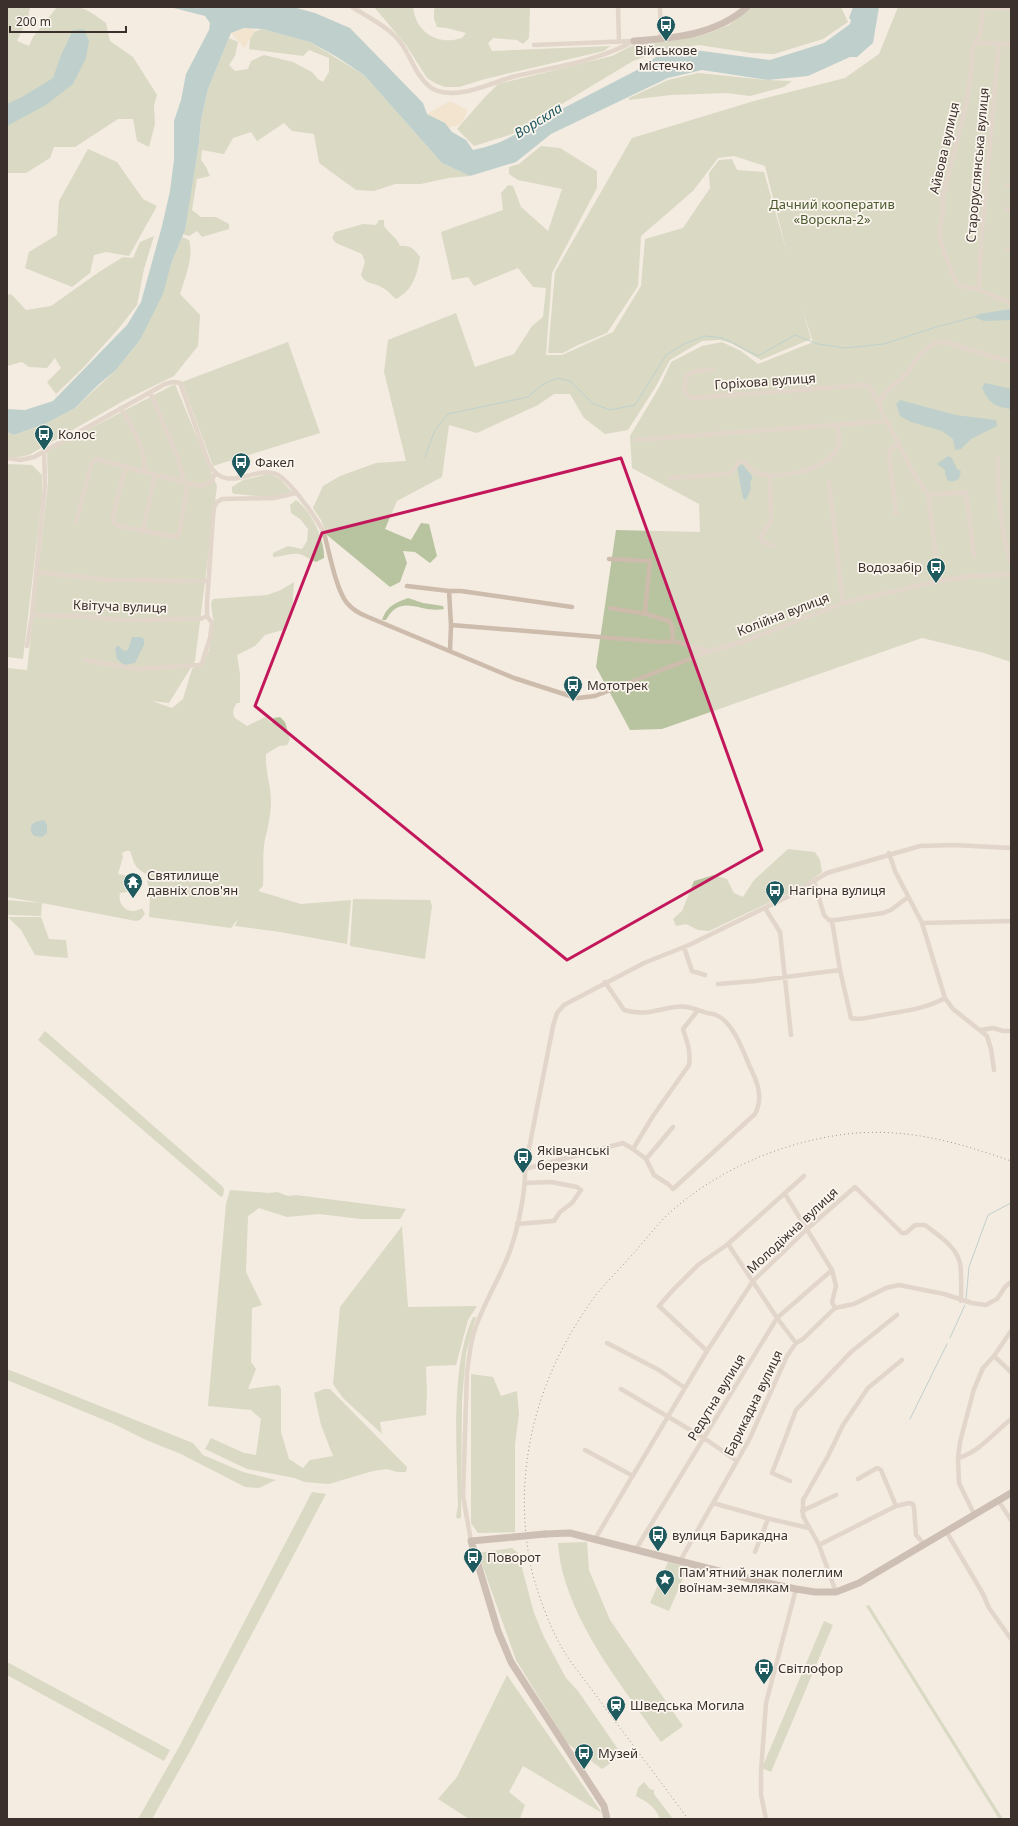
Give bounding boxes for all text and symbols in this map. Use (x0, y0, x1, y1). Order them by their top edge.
scale bar (10, 8, 126, 34)
text: 200 m (16, 13, 51, 30)
bus stop icon: Військове містечко (655, 14, 677, 42)
place label: Військове містечко (635, 41, 697, 74)
street label: Староруслянська вулиця (961, 87, 993, 243)
water label: Ворскла (510, 98, 566, 142)
street label: Айвова вулиця (925, 100, 963, 196)
park label: Дачний кооператив «Ворскла-2» (769, 195, 895, 228)
street label: Горіхова вулиця (714, 368, 816, 394)
bus stop icon: Колос (33, 423, 55, 451)
place label: Колос (58, 425, 95, 443)
bus stop icon: Факел (230, 451, 252, 479)
place label: Факел (255, 453, 294, 471)
bus stop icon: Водозабір (925, 556, 947, 584)
place label: Водозабір (858, 558, 922, 576)
street label: Колійна вулиця (734, 588, 832, 640)
street label: Квітуча вулиця (73, 595, 167, 617)
bus stop icon: Мототрек (562, 674, 584, 702)
place label: Мототрек (587, 676, 648, 694)
place label: Святилище давніх слов'ян (147, 866, 238, 899)
temple icon: Святилище давніх слов'ян (122, 871, 144, 899)
bus stop icon: Нагірна вулиця (764, 879, 786, 907)
place label: Нагірна вулиця (789, 881, 886, 899)
place label: Яківчанські березки (537, 1141, 610, 1174)
bus stop icon: Яківчанські березки (512, 1146, 534, 1174)
street label: Молодіжна вулиця (742, 1183, 842, 1277)
street label: Барикадна вулиця (720, 1347, 786, 1459)
street label: Редутна вулиця (683, 1350, 749, 1444)
bus stop icon: вулиця Барикадна (647, 1524, 669, 1552)
place label: вулиця Барикадна (672, 1526, 788, 1544)
bus stop icon: Поворот (462, 1546, 484, 1574)
place label: Поворот (487, 1548, 541, 1566)
place label: Пам'ятний знак полеглим воїнам-землякам (679, 1563, 843, 1596)
place icon: Пам'ятний знак полеглим воїнам-землякам (654, 1568, 676, 1596)
bus stop icon: Світлофор (753, 1657, 775, 1685)
place label: Світлофор (778, 1659, 843, 1677)
station icon: Шведська Могила (605, 1694, 627, 1722)
place label: Шведська Могила (630, 1696, 745, 1714)
bus stop icon: Музей (573, 1742, 595, 1770)
place label: Музей (598, 1744, 638, 1762)

